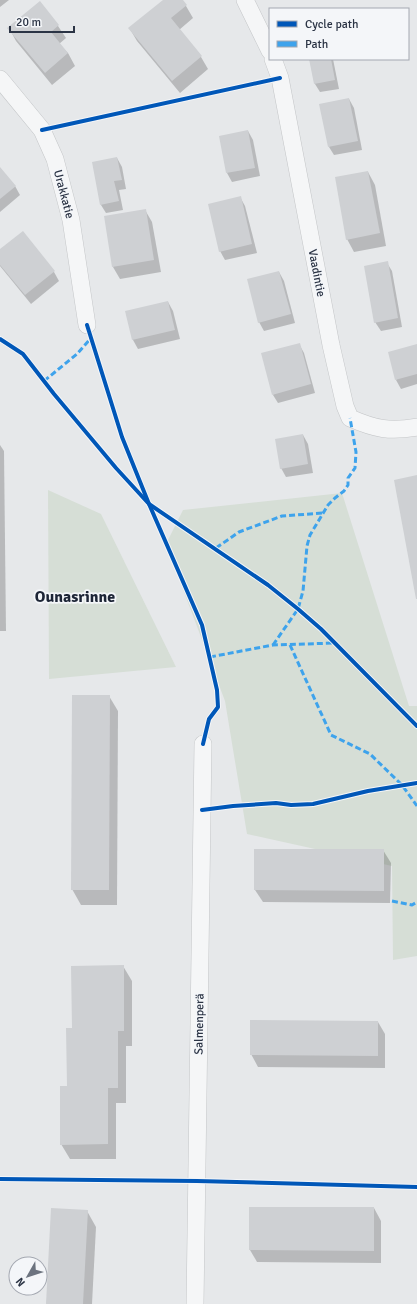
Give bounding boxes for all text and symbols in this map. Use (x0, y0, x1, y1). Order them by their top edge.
scale bar (10, 8, 74, 34)
legend (269, 8, 409, 60)
text: 20 m (16, 15, 41, 30)
text: Cycle path (305, 17, 358, 32)
text: Path (305, 37, 328, 52)
street label: Urakkatie (50, 168, 77, 220)
street label: Vaadintie (305, 248, 328, 298)
district label: Ounasrinne (35, 587, 115, 607)
street label: Salmenperä (191, 993, 208, 1055)
north arrow (8, 1256, 48, 1296)
text: N (13, 1275, 28, 1289)

